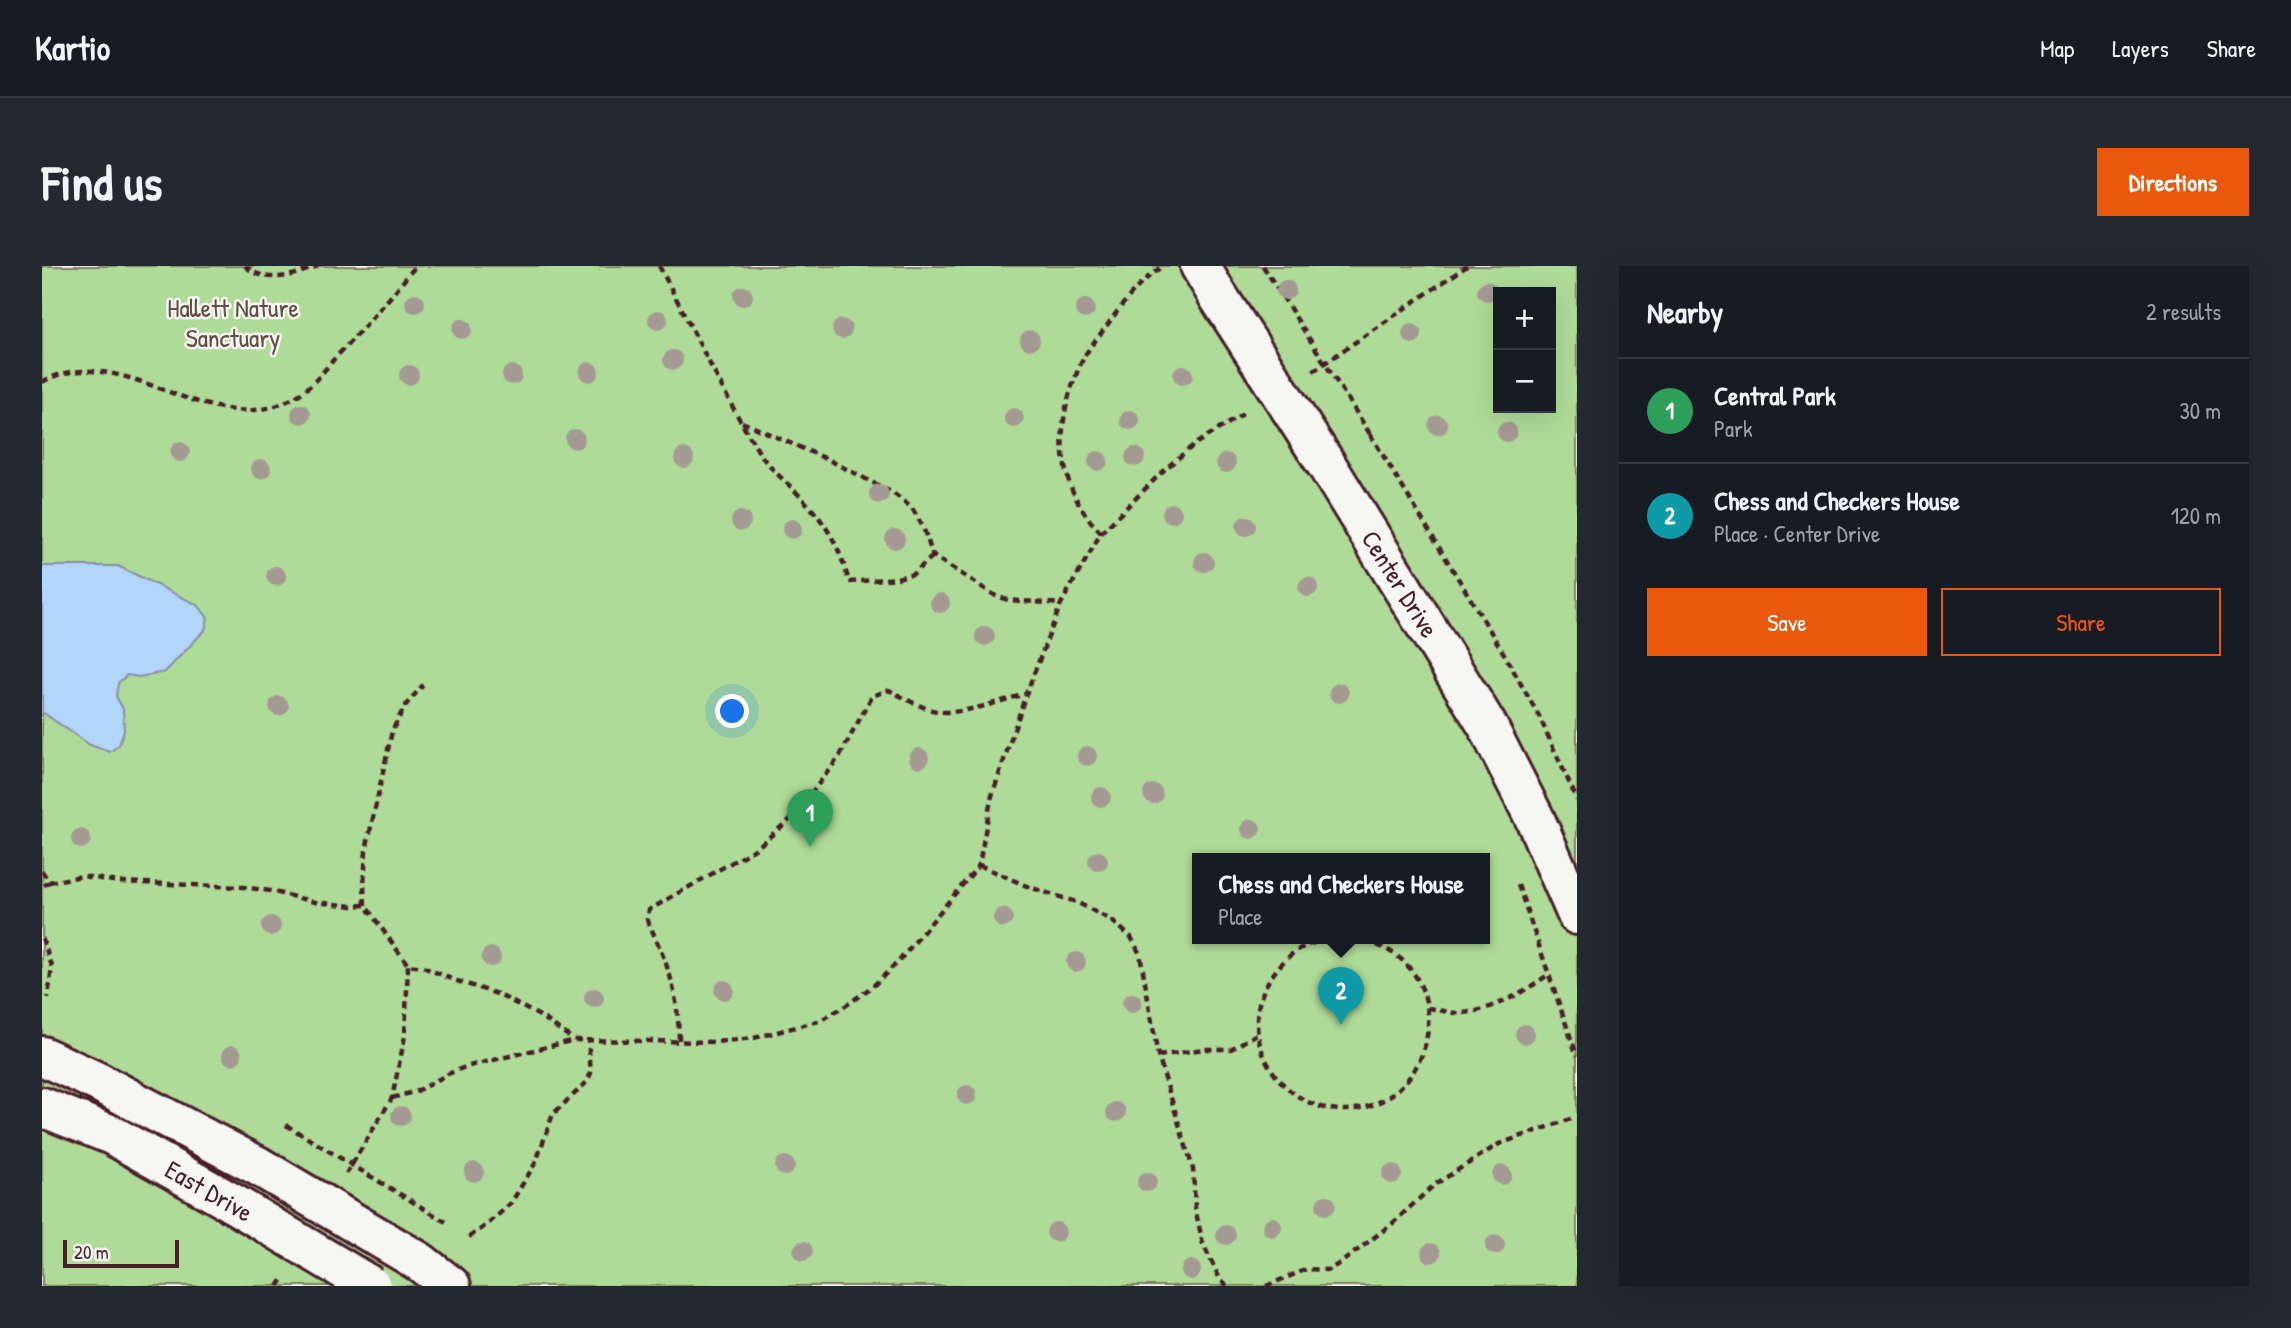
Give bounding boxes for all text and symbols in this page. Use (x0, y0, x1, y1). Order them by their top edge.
text: Kartio (35, 26, 110, 70)
text: Map (2040, 32, 2074, 64)
text: Layers (2112, 32, 2169, 64)
text: Share (2207, 32, 2256, 64)
button: Directions (2097, 148, 2249, 216)
text: Find us (42, 149, 162, 215)
map controls (1493, 287, 1556, 413)
button: + (1493, 287, 1556, 350)
park label: Hallett Nature Sanctuary (167, 290, 299, 355)
text: Nearby (1647, 292, 1723, 332)
text: 2 results (2146, 296, 2221, 327)
button: − (1493, 350, 1556, 413)
text: Central Park (1714, 378, 1836, 413)
text: 1 (1666, 395, 1674, 426)
text: 30 m (2179, 395, 2221, 426)
text: Park (1714, 413, 1752, 444)
text: Chess and Checkers House (1714, 483, 1960, 518)
text: 2 (1665, 500, 1675, 531)
text: 120 m (2171, 500, 2221, 531)
text: Place · Center Drive (1714, 518, 1880, 549)
street label: Center Drive (1354, 523, 1447, 644)
button: Save (1647, 588, 1927, 656)
button: Share (1941, 588, 2221, 656)
your location (715, 694, 749, 728)
pin: 1 (787, 789, 833, 847)
popup (1192, 853, 1490, 944)
text: Chess and Checkers House (1218, 866, 1464, 901)
text: Place (1218, 901, 1262, 932)
pin: 2 (1318, 967, 1364, 1025)
street label: East Drive (159, 1152, 259, 1230)
scale bar (63, 1237, 178, 1269)
text: 20 m (74, 1239, 109, 1265)

